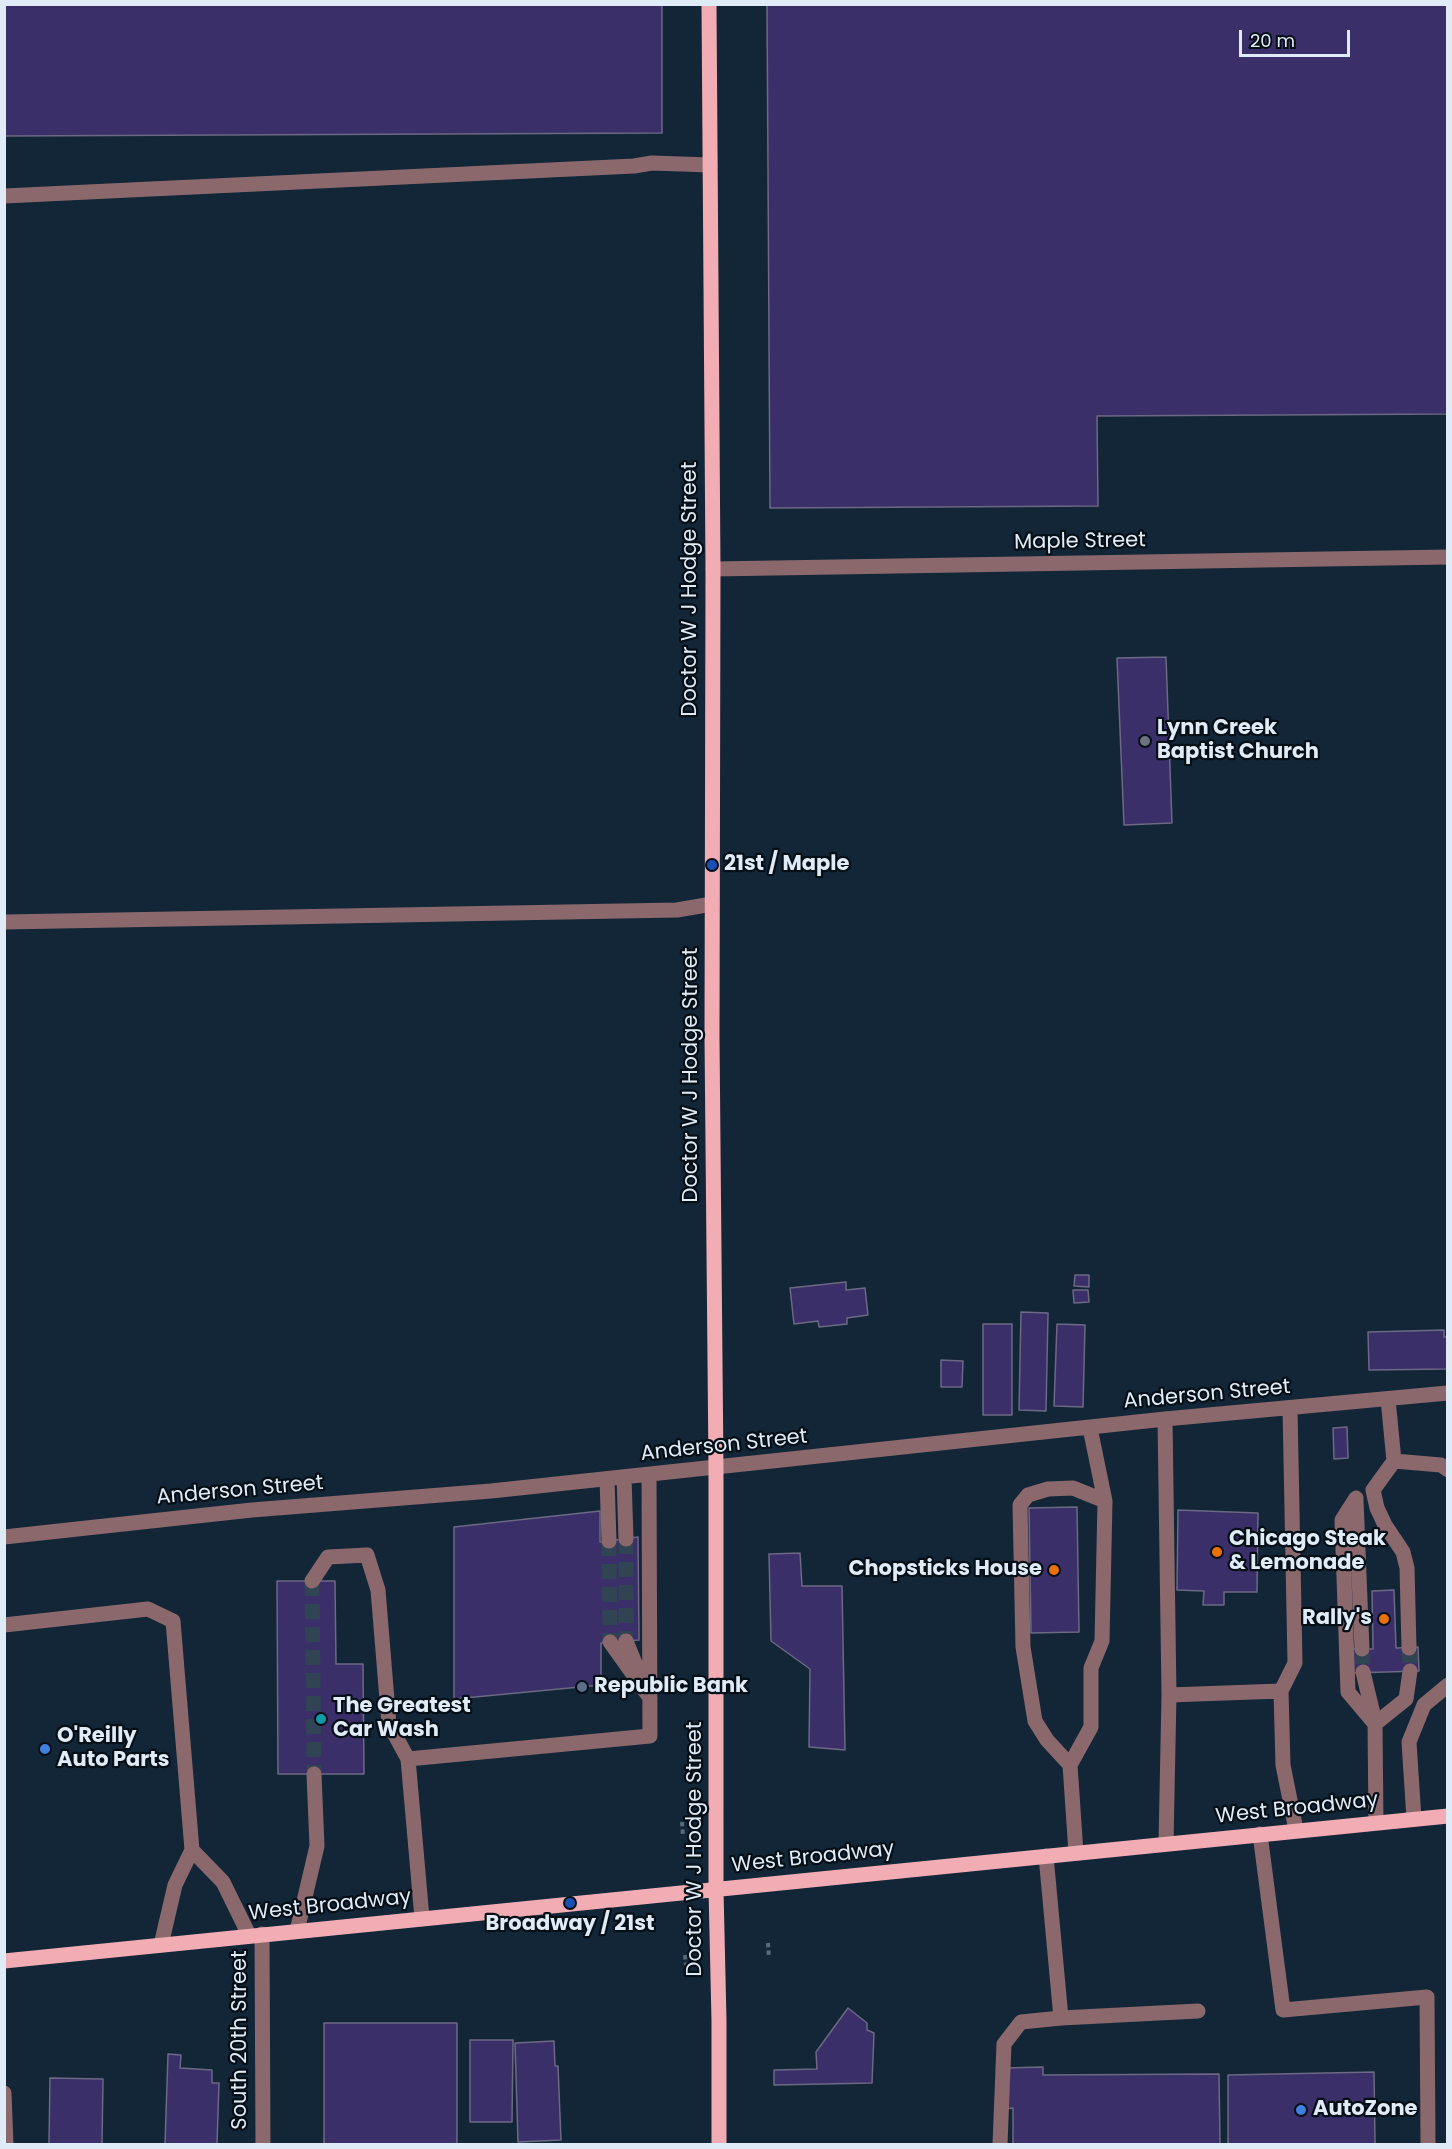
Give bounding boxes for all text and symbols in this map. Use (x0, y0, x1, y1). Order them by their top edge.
scale bar (1242, 18, 1353, 56)
text: 20 m (1250, 28, 1295, 53)
street label: Doctor W J Hodge Street (678, 462, 704, 716)
street label: Maple Street (1014, 528, 1146, 556)
place label: Lynn Creek Baptist Church (1157, 716, 1319, 766)
marker: Lynn Creek Baptist Church (1138, 734, 1152, 748)
place label: 21st / Maple (724, 852, 849, 878)
marker: 21st / Maple (705, 858, 719, 872)
street label: Doctor W J Hodge Street (679, 948, 705, 1202)
street label: Anderson Street (1122, 1375, 1292, 1415)
street label: Anderson Street (639, 1425, 809, 1467)
street label: Anderson Street (155, 1471, 325, 1511)
place label: Chicago Steak & Lemonade (1229, 1527, 1386, 1577)
marker: Chicago Steak & Lemonade (1210, 1545, 1224, 1559)
place label: Chopsticks House (848, 1557, 1042, 1583)
marker: Chopsticks House (1047, 1563, 1061, 1577)
place label: Rally's (1302, 1606, 1372, 1632)
marker: Rally's (1377, 1612, 1391, 1626)
place label: Republic Bank (594, 1674, 748, 1700)
marker: Republic Bank (575, 1680, 589, 1694)
place label: The Greatest Car Wash (333, 1694, 471, 1744)
marker: The Greatest Car Wash (314, 1712, 328, 1726)
street label: Doctor W J Hodge Street (683, 1722, 709, 1976)
place label: O'Reilly Auto Parts (57, 1724, 170, 1774)
marker: O'Reilly Auto Parts (38, 1742, 52, 1756)
street label: West Broadway (1214, 1788, 1380, 1830)
street label: West Broadway (730, 1837, 896, 1879)
street label: West Broadway (247, 1885, 413, 1927)
marker: Broadway / 21st (563, 1896, 577, 1910)
place label: Broadway / 21st (486, 1912, 654, 1938)
street label: South 20th Street (228, 1950, 254, 2130)
place label: AutoZone (1313, 2097, 1418, 2123)
marker: AutoZone (1294, 2103, 1308, 2117)

